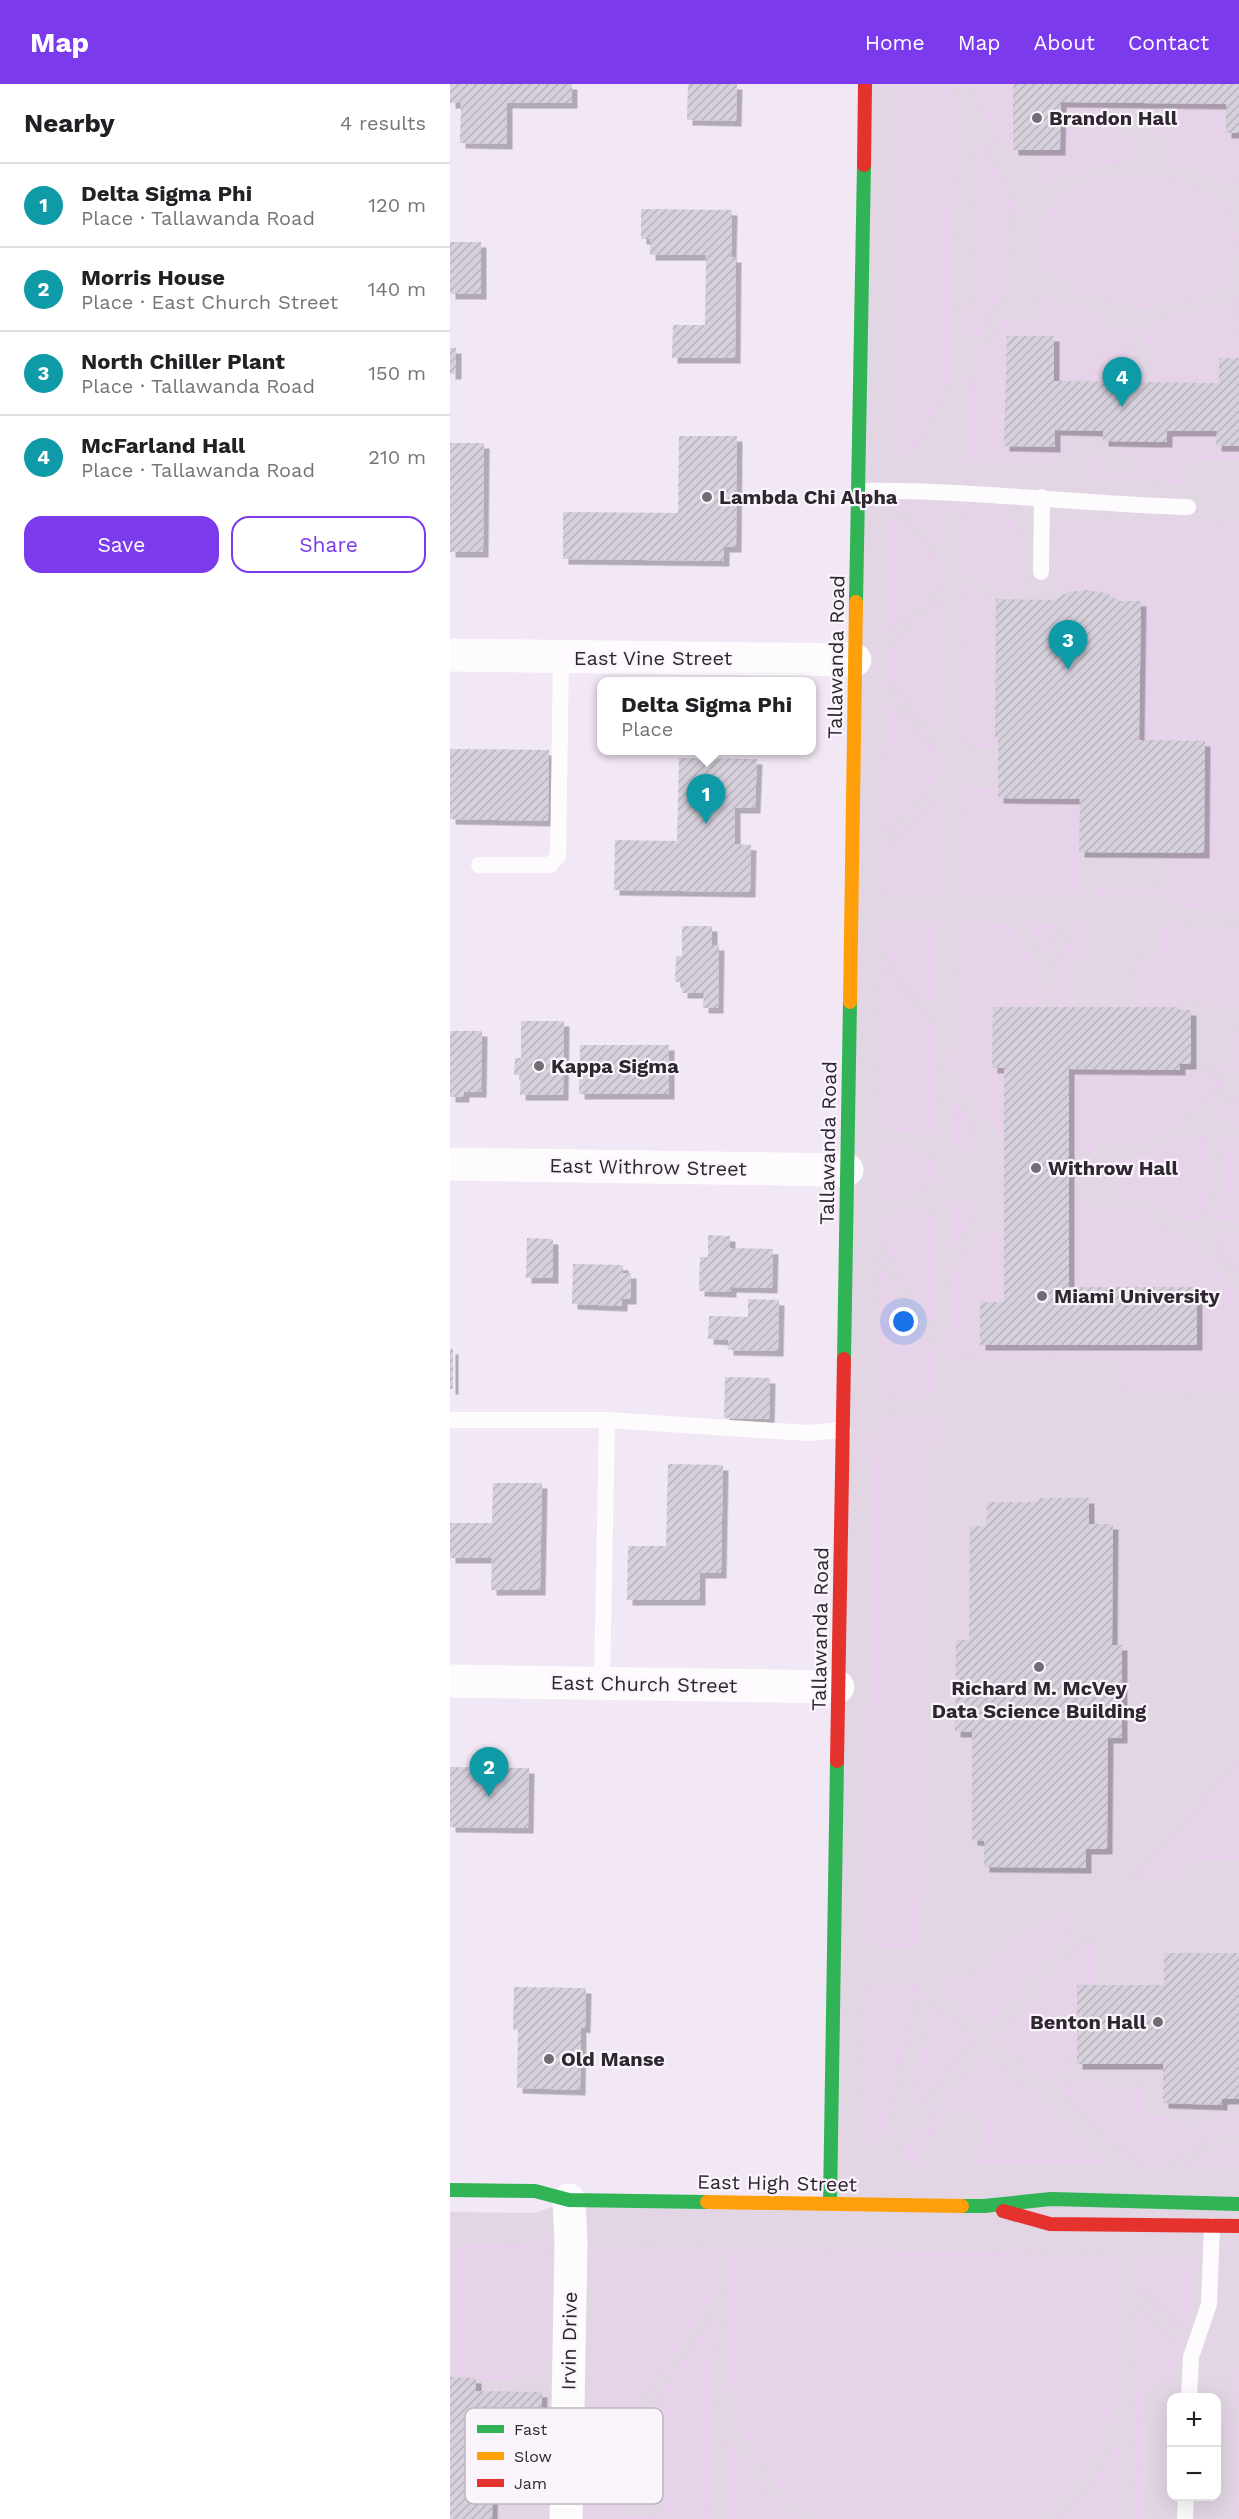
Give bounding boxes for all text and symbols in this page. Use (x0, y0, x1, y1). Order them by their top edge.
text: Map (30, 26, 89, 59)
text: Home (865, 30, 925, 55)
text: Map (958, 30, 1001, 55)
text: About (1034, 30, 1095, 55)
text: Contact (1128, 30, 1209, 55)
place label: Brandon Hall (1049, 106, 1178, 130)
text: Nearby (24, 108, 115, 138)
text: 4 results (340, 111, 426, 135)
marker: Brandon Hall (1030, 111, 1044, 125)
text: Delta Sigma Phi (81, 181, 252, 206)
text: 1 (39, 193, 48, 217)
text: 120 m (368, 193, 426, 217)
text: Place · Tallawanda Road (81, 206, 315, 230)
text: Morris House (81, 265, 225, 290)
text: 2 (38, 277, 49, 301)
text: 140 m (368, 277, 426, 301)
text: Place · East Church Street (81, 290, 338, 314)
text: North Chiller Plant (81, 349, 285, 374)
pin: 4 (1102, 358, 1142, 407)
text: 3 (38, 361, 49, 385)
text: 150 m (368, 361, 426, 385)
text: Place · Tallawanda Road (81, 374, 315, 398)
text: McFarland Hall (81, 433, 245, 458)
text: 4 (37, 445, 50, 469)
text: 210 m (368, 445, 426, 469)
text: Place · Tallawanda Road (81, 458, 315, 482)
place label: Lambda Chi Alpha (719, 485, 898, 509)
marker: Lambda Chi Alpha (700, 490, 714, 504)
button: Save (24, 516, 219, 573)
button: Share (231, 516, 426, 573)
street label: Tallawanda Road (823, 575, 849, 739)
pin: 3 (1048, 620, 1088, 670)
street label: East Vine Street (574, 646, 733, 670)
popup (597, 677, 816, 755)
text: Delta Sigma Phi (621, 692, 792, 717)
text: Place (621, 717, 673, 741)
pin: 1 (686, 774, 726, 824)
place label: Kappa Sigma (551, 1054, 679, 1078)
marker: Kappa Sigma (532, 1059, 546, 1073)
street label: Tallawanda Road (815, 1061, 841, 1225)
street label: East Withrow Street (549, 1153, 748, 1181)
place label: Withrow Hall (1048, 1156, 1179, 1180)
marker: Withrow Hall (1029, 1161, 1043, 1175)
place label: Miami University (1054, 1284, 1221, 1308)
marker: Miami University (1035, 1289, 1049, 1303)
your location (889, 1307, 918, 1336)
street label: Tallawanda Road (807, 1547, 833, 1711)
marker: Richard M. McVey Data Science Building (1032, 1660, 1046, 1674)
street label: East Church Street (550, 1670, 738, 1698)
place label: Richard M. McVey Data Science Building (932, 1676, 1147, 1723)
pin: 2 (470, 1748, 508, 1797)
place label: Benton Hall (1030, 2010, 1146, 2034)
marker: Benton Hall (1151, 2015, 1165, 2029)
place label: Old Manse (561, 2047, 665, 2071)
marker: Old Manse (542, 2052, 556, 2066)
street label: East High Street (697, 2170, 858, 2196)
street label: Irvin Drive (556, 2291, 582, 2391)
map controls (1167, 2393, 1221, 2501)
button: + (1167, 2393, 1221, 2447)
legend (465, 2408, 663, 2504)
text: Fast (514, 2420, 547, 2439)
text: Slow (514, 2447, 552, 2466)
button: − (1167, 2447, 1221, 2501)
text: Jam (514, 2474, 547, 2493)

